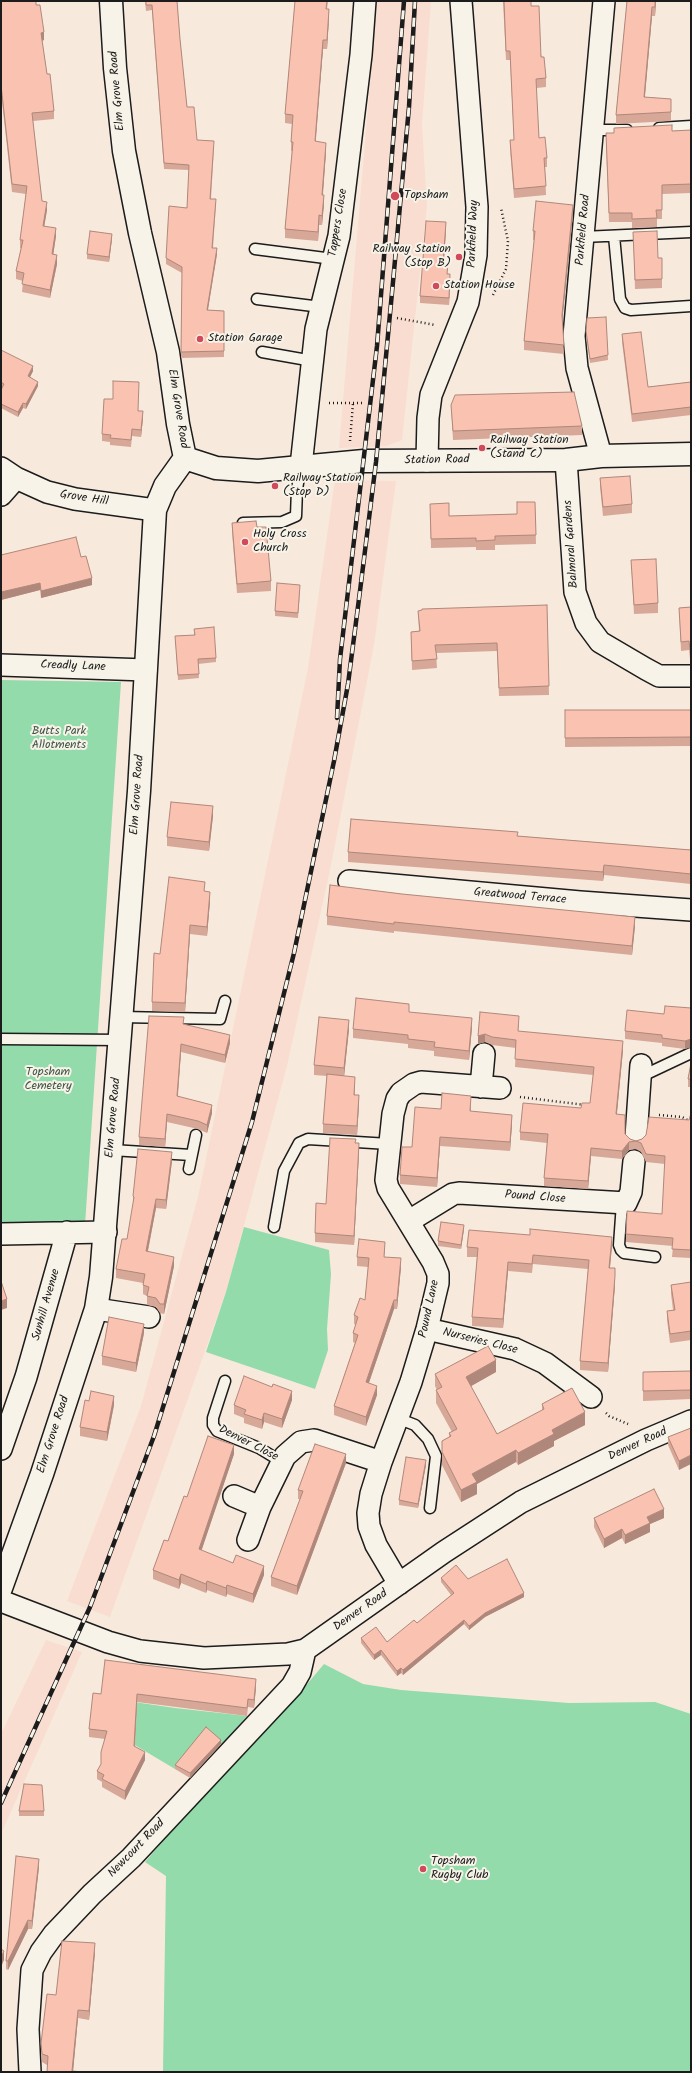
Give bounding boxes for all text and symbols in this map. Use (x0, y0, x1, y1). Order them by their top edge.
street label: Elm Grove Road (107, 50, 129, 132)
street label: Tappers Close (327, 188, 351, 258)
place label: Topsham (404, 189, 448, 203)
marker: Topsham (389, 190, 401, 202)
street label: Parkfield Road (574, 194, 594, 266)
street label: Parkfield Way (466, 200, 482, 268)
place label: Railway Station (Stop B) (372, 243, 451, 271)
marker: Railway Station (Stop B) (454, 252, 464, 262)
place label: Station House (444, 279, 515, 293)
marker: Station House (431, 281, 441, 291)
place label: Station Garage (208, 332, 282, 346)
marker: Station Garage (195, 334, 205, 344)
street label: Elm Grove Road (164, 368, 190, 450)
place label: Railway Station (Stand C) (490, 434, 569, 462)
marker: Railway Station (Stand C) (477, 443, 487, 453)
street label: Station Road (404, 453, 470, 469)
place label: Railway Station (Stop D) (283, 472, 362, 500)
marker: Railway Station (Stop D) (270, 481, 280, 491)
street label: Grove Hill (59, 488, 109, 510)
street label: Balmoral Gardens (562, 499, 582, 589)
place label: Holy Cross Church (253, 528, 307, 556)
marker: Holy Cross Church (240, 537, 250, 547)
street label: Creadly Lane (40, 659, 106, 675)
park label: Butts Park Allotments (32, 725, 86, 753)
street label: Elm Grove Road (128, 754, 148, 836)
street label: Greatwood Terrace (473, 886, 567, 908)
park label: Topsham Cemetery (24, 1066, 72, 1094)
street label: Elm Grove Road (103, 1077, 125, 1159)
street label: Pound Close (504, 1189, 566, 1207)
street label: Sunhill Avenue (30, 1268, 64, 1342)
street label: Pound Lane (417, 1279, 443, 1339)
street label: Nurseries Close (441, 1326, 519, 1358)
street label: Elm Grove Road (35, 1395, 73, 1475)
street label: Denver Close (216, 1423, 280, 1465)
street label: Denver Road (606, 1425, 670, 1465)
street label: Denver Road (331, 1587, 391, 1635)
street label: Newcourt Road (106, 1817, 168, 1881)
place label: Topsham Rugby Club (431, 1855, 488, 1883)
marker: Topsham Rugby Club (418, 1864, 428, 1874)

